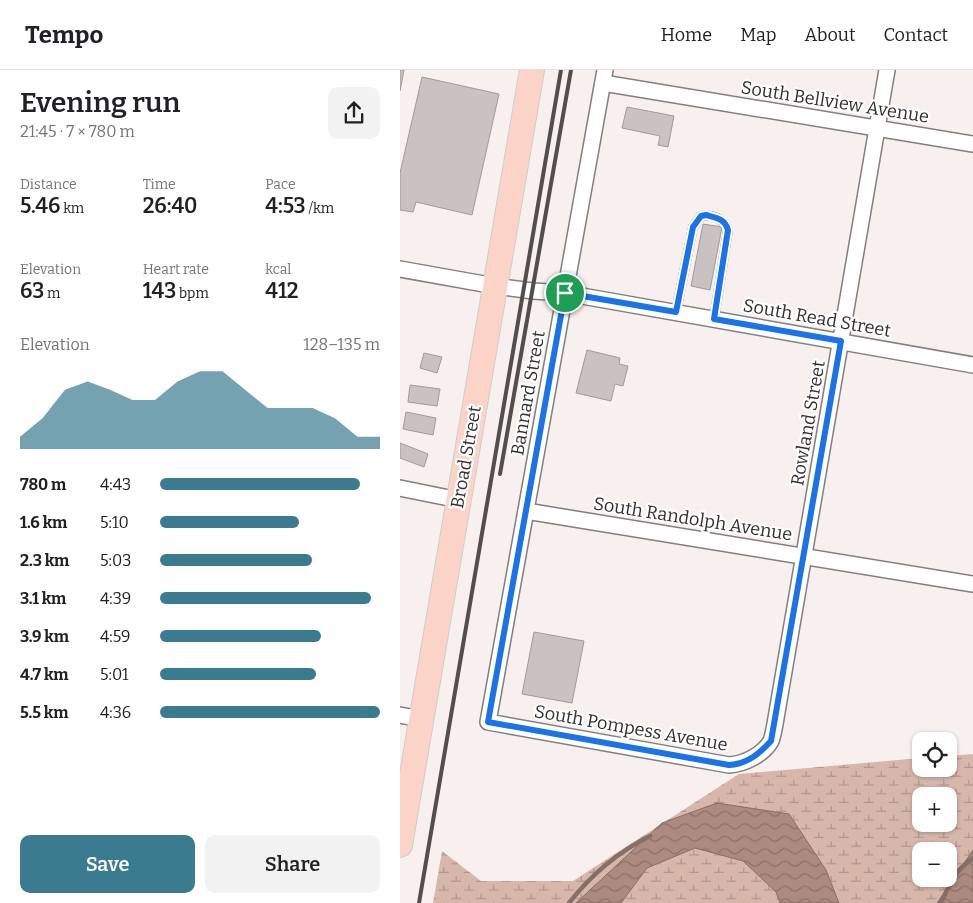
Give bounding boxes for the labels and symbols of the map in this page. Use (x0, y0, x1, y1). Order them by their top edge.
street label: South Bellview Avenue (739, 76, 931, 128)
pin (544, 272, 586, 314)
street label: South Read Street (741, 294, 893, 342)
street label: Bannard Street (506, 328, 550, 457)
street label: Rowland Street (786, 358, 830, 487)
street label: Broad Street (446, 403, 486, 510)
street label: South Randolph Avenue (592, 492, 794, 546)
street label: South Pompess Avenue (533, 700, 729, 756)

